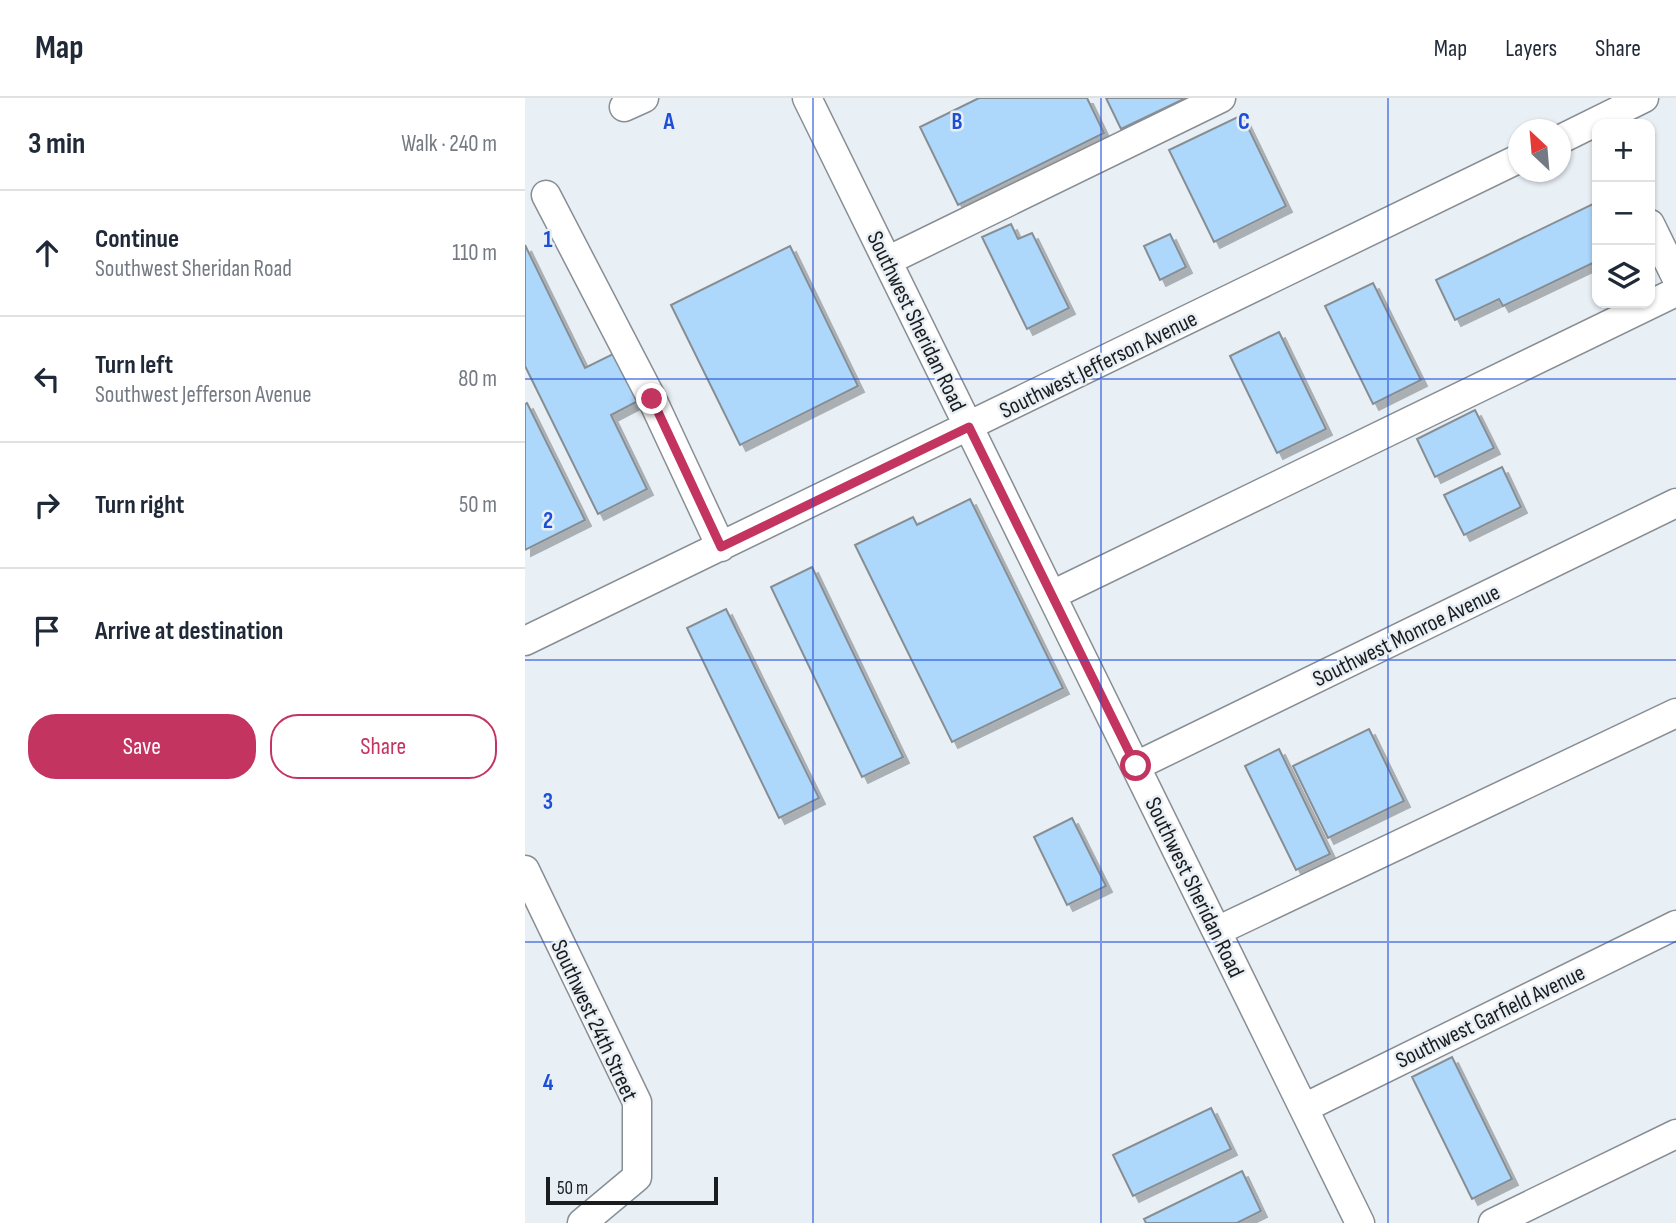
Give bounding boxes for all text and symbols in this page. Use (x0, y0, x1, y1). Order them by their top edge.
text: Map (35, 28, 84, 68)
text: Map (1434, 34, 1467, 63)
text: Layers (1505, 34, 1557, 63)
text: Share (1595, 34, 1641, 63)
text: A (663, 108, 676, 136)
text: B (952, 108, 963, 136)
text: C (1238, 108, 1250, 136)
north arrow (1508, 119, 1571, 182)
map controls (1592, 119, 1655, 308)
button: + (1592, 119, 1655, 182)
text: 3 min (28, 126, 85, 162)
text: Walk · 240 m (401, 130, 497, 158)
button: − (1592, 182, 1655, 245)
text: Continue (95, 224, 179, 255)
text: 1 (543, 226, 553, 254)
street label: Southwest Sheridan Road (860, 227, 972, 416)
icon: ahead (28, 234, 66, 272)
text: 110 m (452, 239, 497, 267)
button: layers (1592, 245, 1655, 308)
text: Southwest Sheridan Road (95, 255, 292, 283)
street label: Southwest Jefferson Avenue (995, 305, 1202, 425)
text: Turn left (95, 350, 173, 381)
icon: left (28, 360, 66, 398)
text: 80 m (458, 365, 497, 393)
text: Southwest Jefferson Avenue (95, 381, 312, 409)
route end (636, 383, 667, 414)
icon: right (28, 486, 66, 524)
text: Turn right (95, 490, 184, 521)
text: 50 m (459, 491, 497, 519)
text: 2 (543, 507, 553, 535)
street label: Southwest Monroe Avenue (1308, 578, 1505, 693)
icon: arrive (28, 612, 66, 650)
text: Arrive at destination (95, 616, 283, 647)
button: Save (28, 714, 256, 779)
button: Share (270, 714, 497, 779)
route start (1120, 750, 1151, 781)
text: 3 (543, 788, 553, 816)
street label: Southwest Sheridan Road (1138, 793, 1250, 982)
street label: Southwest 24th Street (546, 935, 644, 1105)
street label: Southwest Garfield Avenue (1391, 959, 1590, 1075)
scale bar (546, 1174, 717, 1206)
text: 50 m (557, 1177, 588, 1200)

